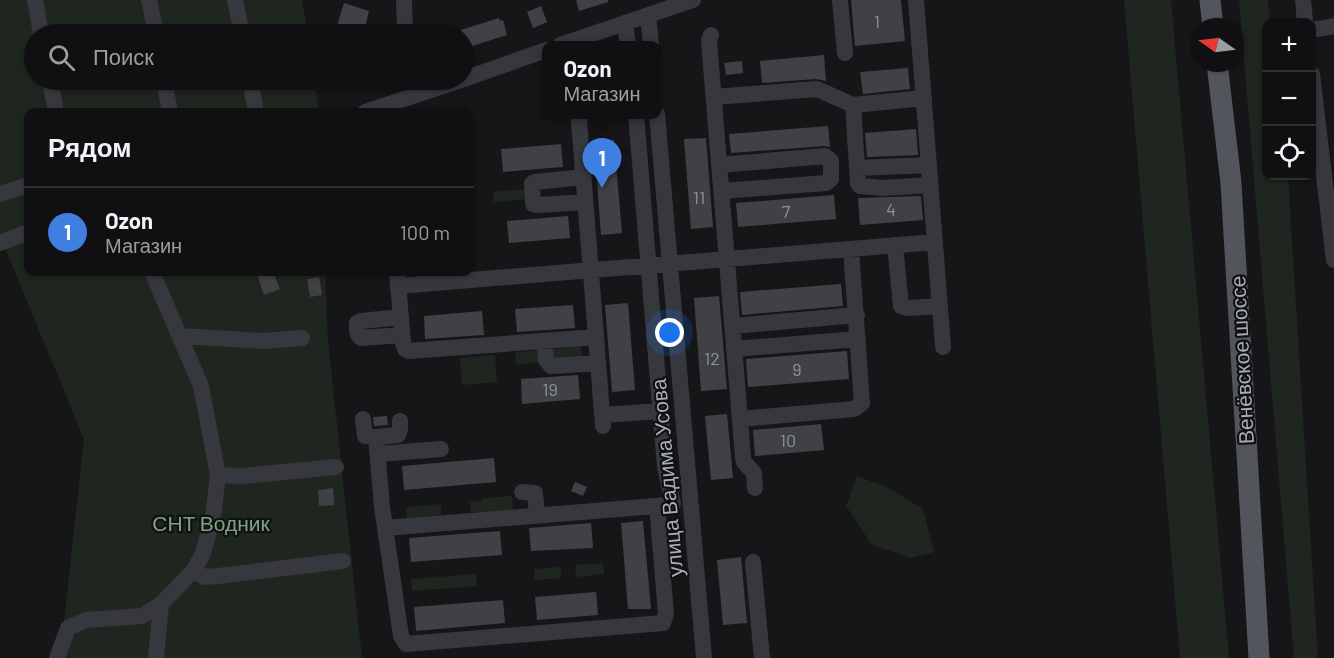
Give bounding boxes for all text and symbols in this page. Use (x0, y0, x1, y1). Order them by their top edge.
house number: 1 (874, 10, 880, 32)
north arrow (1190, 18, 1244, 72)
map controls (1262, 18, 1316, 180)
button: + (1262, 18, 1316, 72)
search box (24, 24, 474, 90)
icon: search (45, 41, 78, 74)
popup (542, 41, 662, 119)
text: Поиск (93, 43, 154, 69)
text: Ozon (563, 55, 612, 81)
button: − (1262, 72, 1316, 126)
text: Магазин (563, 81, 641, 105)
button: locate (1262, 126, 1316, 180)
text: Рядом (48, 131, 131, 162)
pin: 1 (582, 138, 622, 188)
house number: 11 (693, 186, 705, 208)
house number: 4 (886, 198, 896, 220)
house number: 7 (782, 200, 791, 222)
text: Ozon (105, 207, 153, 233)
text: 1 (64, 220, 71, 244)
text: 100 m (400, 220, 450, 244)
text: Магазин (105, 233, 182, 257)
street label: Венёвское шоссе (1224, 275, 1258, 445)
your location (655, 318, 684, 347)
house number: 12 (704, 347, 720, 369)
house number: 9 (792, 358, 802, 380)
house number: 19 (542, 378, 558, 400)
street label: улица Вадима Усова (645, 378, 687, 578)
house number: 10 (780, 429, 796, 451)
park label: СНТ Водник (152, 510, 270, 535)

